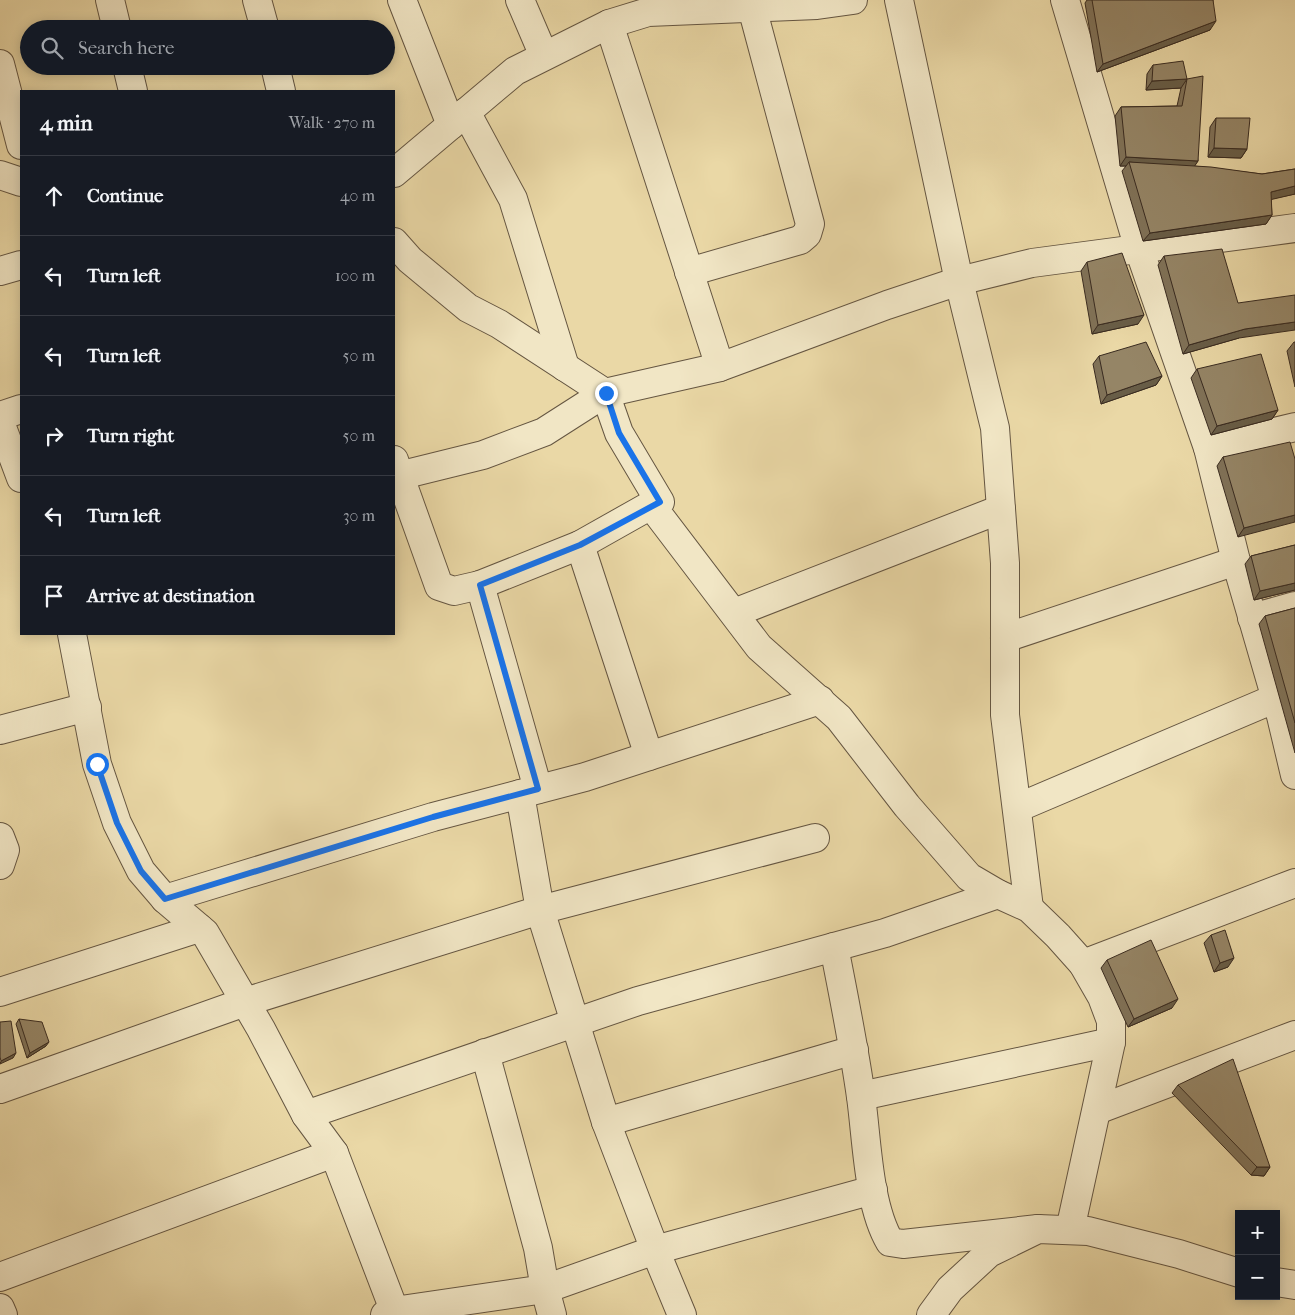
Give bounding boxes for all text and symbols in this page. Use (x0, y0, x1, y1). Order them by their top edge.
search box (20, 20, 395, 75)
icon: search (38, 34, 66, 62)
text: Search here (78, 37, 174, 59)
text: 4 min (40, 111, 93, 135)
text: Walk · 270 m (289, 113, 375, 132)
icon: ahead (40, 182, 68, 210)
text: Continue (87, 185, 163, 207)
text: 40 m (340, 186, 375, 205)
icon: left (40, 262, 68, 290)
text: Turn left (87, 265, 161, 287)
text: 100 m (335, 266, 375, 285)
icon: left (40, 342, 68, 370)
text: Turn left (87, 345, 161, 367)
text: 50 m (343, 346, 375, 365)
route end (595, 382, 618, 405)
icon: right (40, 422, 68, 450)
text: Turn right (87, 425, 174, 447)
text: 50 m (343, 426, 375, 445)
icon: left (40, 502, 68, 530)
text: Turn left (87, 505, 161, 527)
text: 30 m (343, 506, 375, 525)
icon: arrive (40, 582, 68, 610)
text: Arrive at destination (87, 585, 255, 607)
route start (86, 753, 109, 776)
map controls (1235, 1210, 1280, 1300)
button: + (1235, 1210, 1280, 1255)
button: − (1235, 1255, 1280, 1300)

